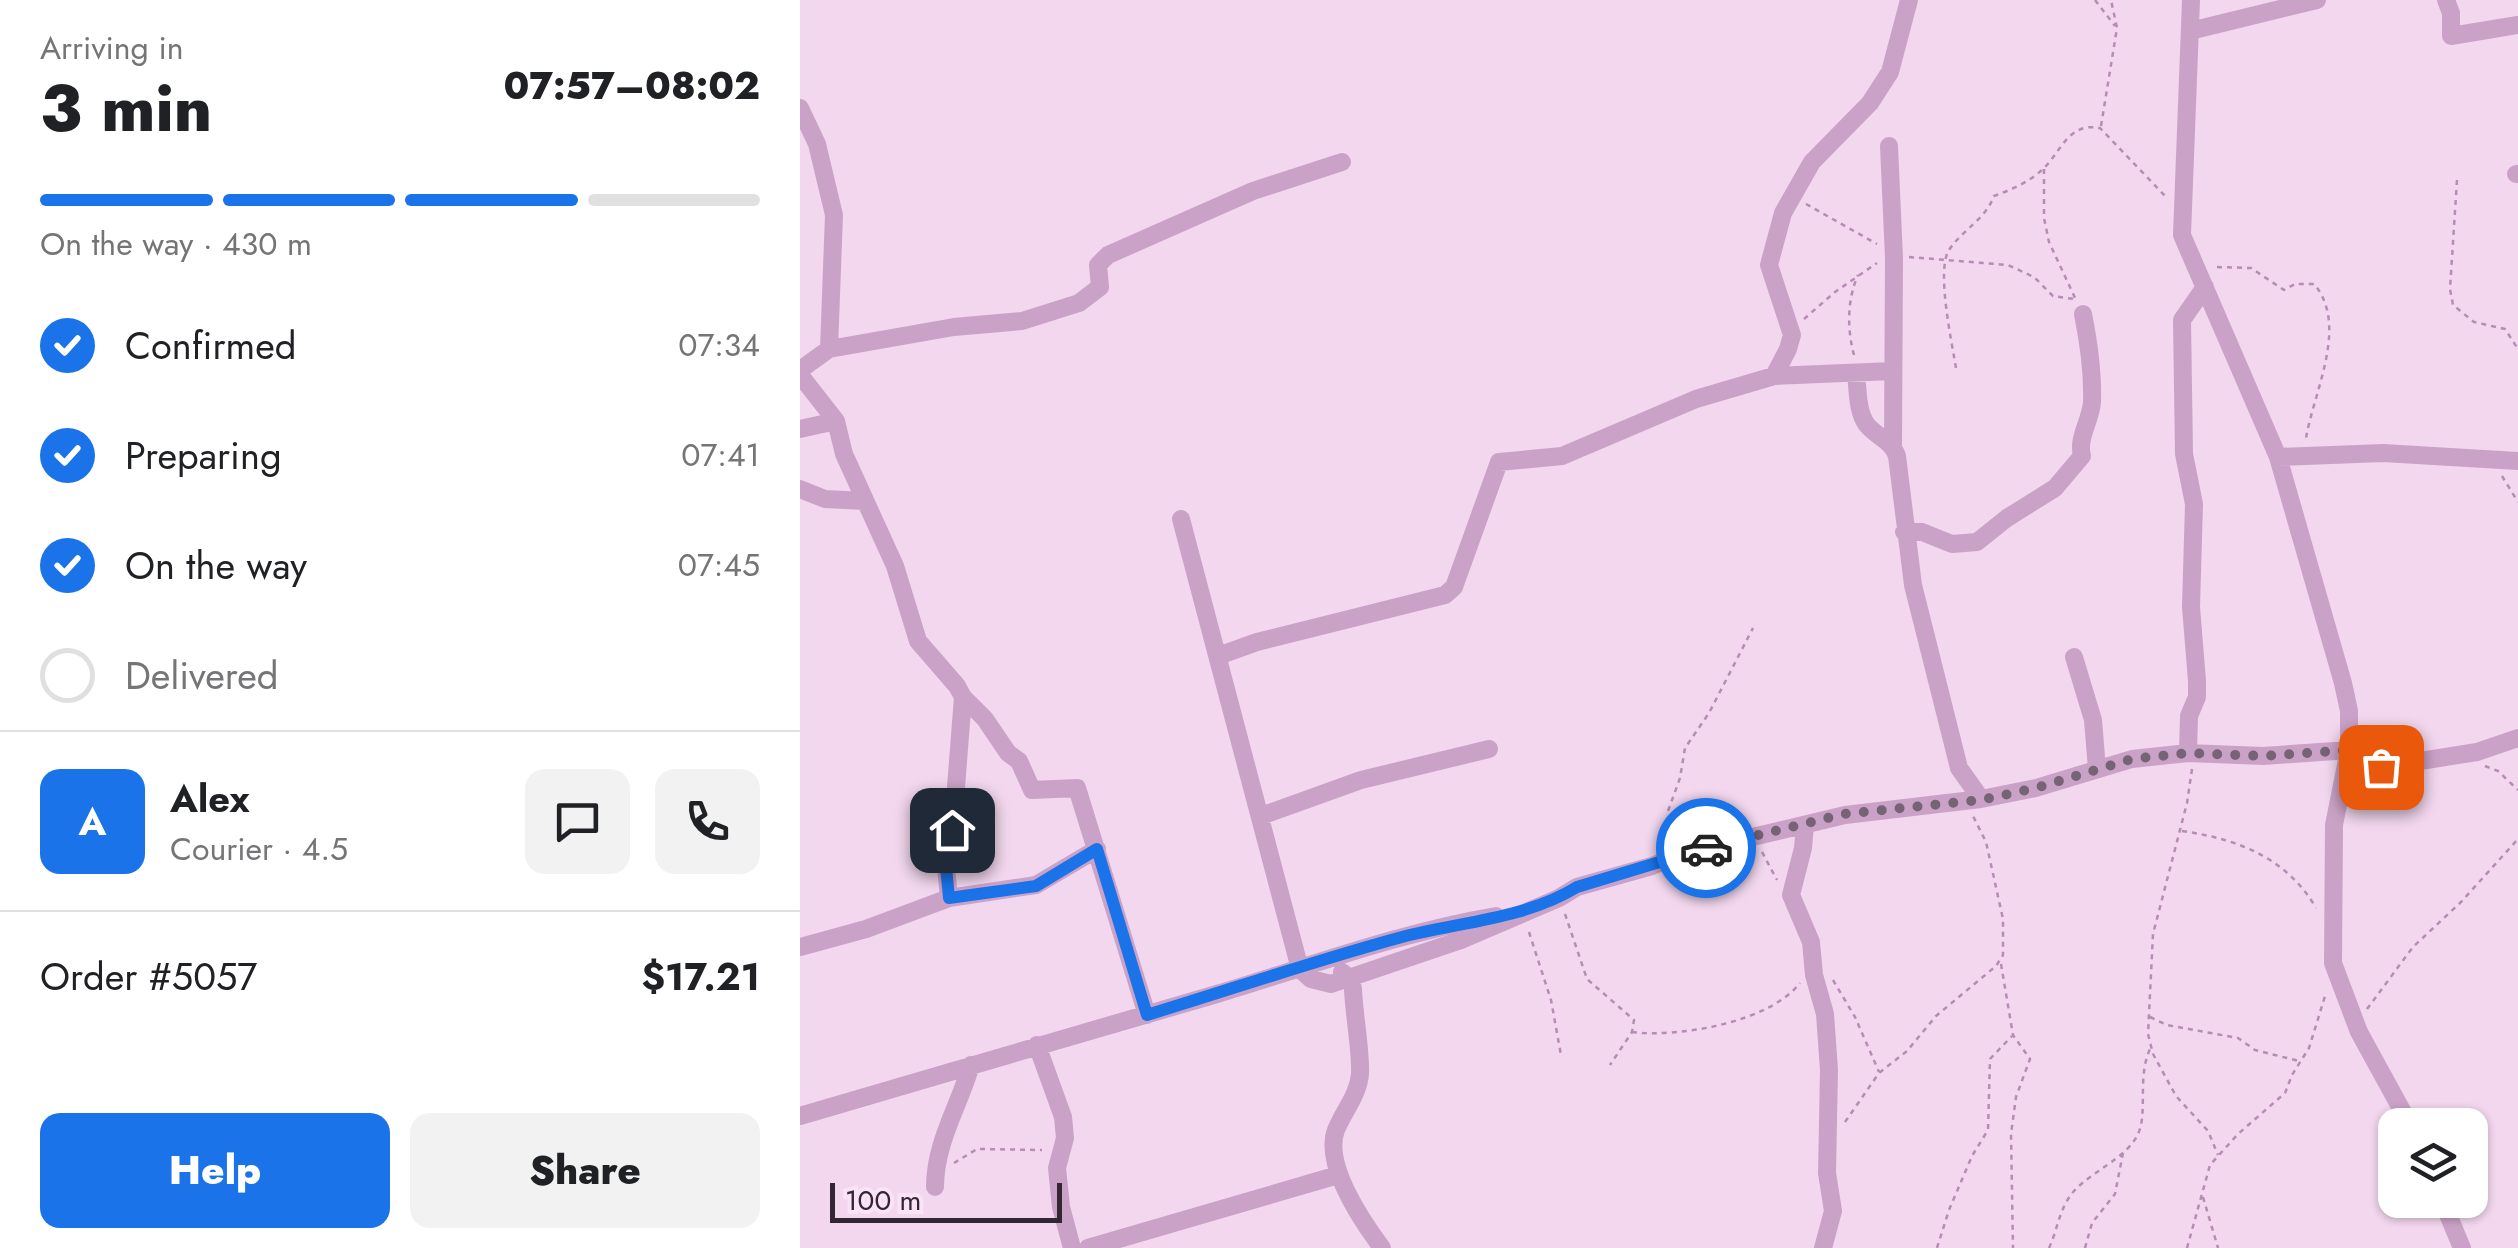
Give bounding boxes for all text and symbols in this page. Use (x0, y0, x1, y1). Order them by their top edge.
text: Arriving in (40, 25, 184, 71)
text: 07:57–08:02 (503, 58, 760, 113)
text: 3 min (40, 61, 212, 155)
text: On the way · 430 m (40, 221, 312, 267)
icon: check (40, 318, 95, 373)
text: Confirmed (125, 318, 296, 373)
text: 07:34 (678, 322, 760, 368)
icon: check (40, 428, 95, 483)
text: Preparing (125, 428, 282, 483)
text: 07:41 (681, 432, 760, 478)
icon: check (40, 538, 95, 593)
text: On the way (125, 538, 307, 593)
text: 07:45 (678, 542, 760, 588)
text: Delivered (125, 648, 278, 703)
pin (2339, 725, 2424, 810)
icon: bag (2354, 740, 2409, 795)
button: chat (525, 769, 630, 874)
button: phone (655, 769, 760, 874)
text: Alex (170, 771, 250, 826)
pin (910, 788, 995, 873)
text: A (79, 794, 106, 849)
courier (1656, 798, 1756, 898)
icon: home (925, 803, 980, 858)
icon: car (1679, 821, 1734, 876)
text: Courier · 4.5 (170, 826, 348, 872)
text: Order #5057 (40, 949, 257, 1004)
text: $17.21 (641, 949, 760, 1004)
map controls (2378, 1108, 2488, 1218)
button: layers (2378, 1108, 2488, 1218)
button: Help (40, 1113, 390, 1228)
button: Share (410, 1113, 760, 1228)
scale bar (830, 1178, 1062, 1222)
text: 100 m (845, 1180, 921, 1221)

